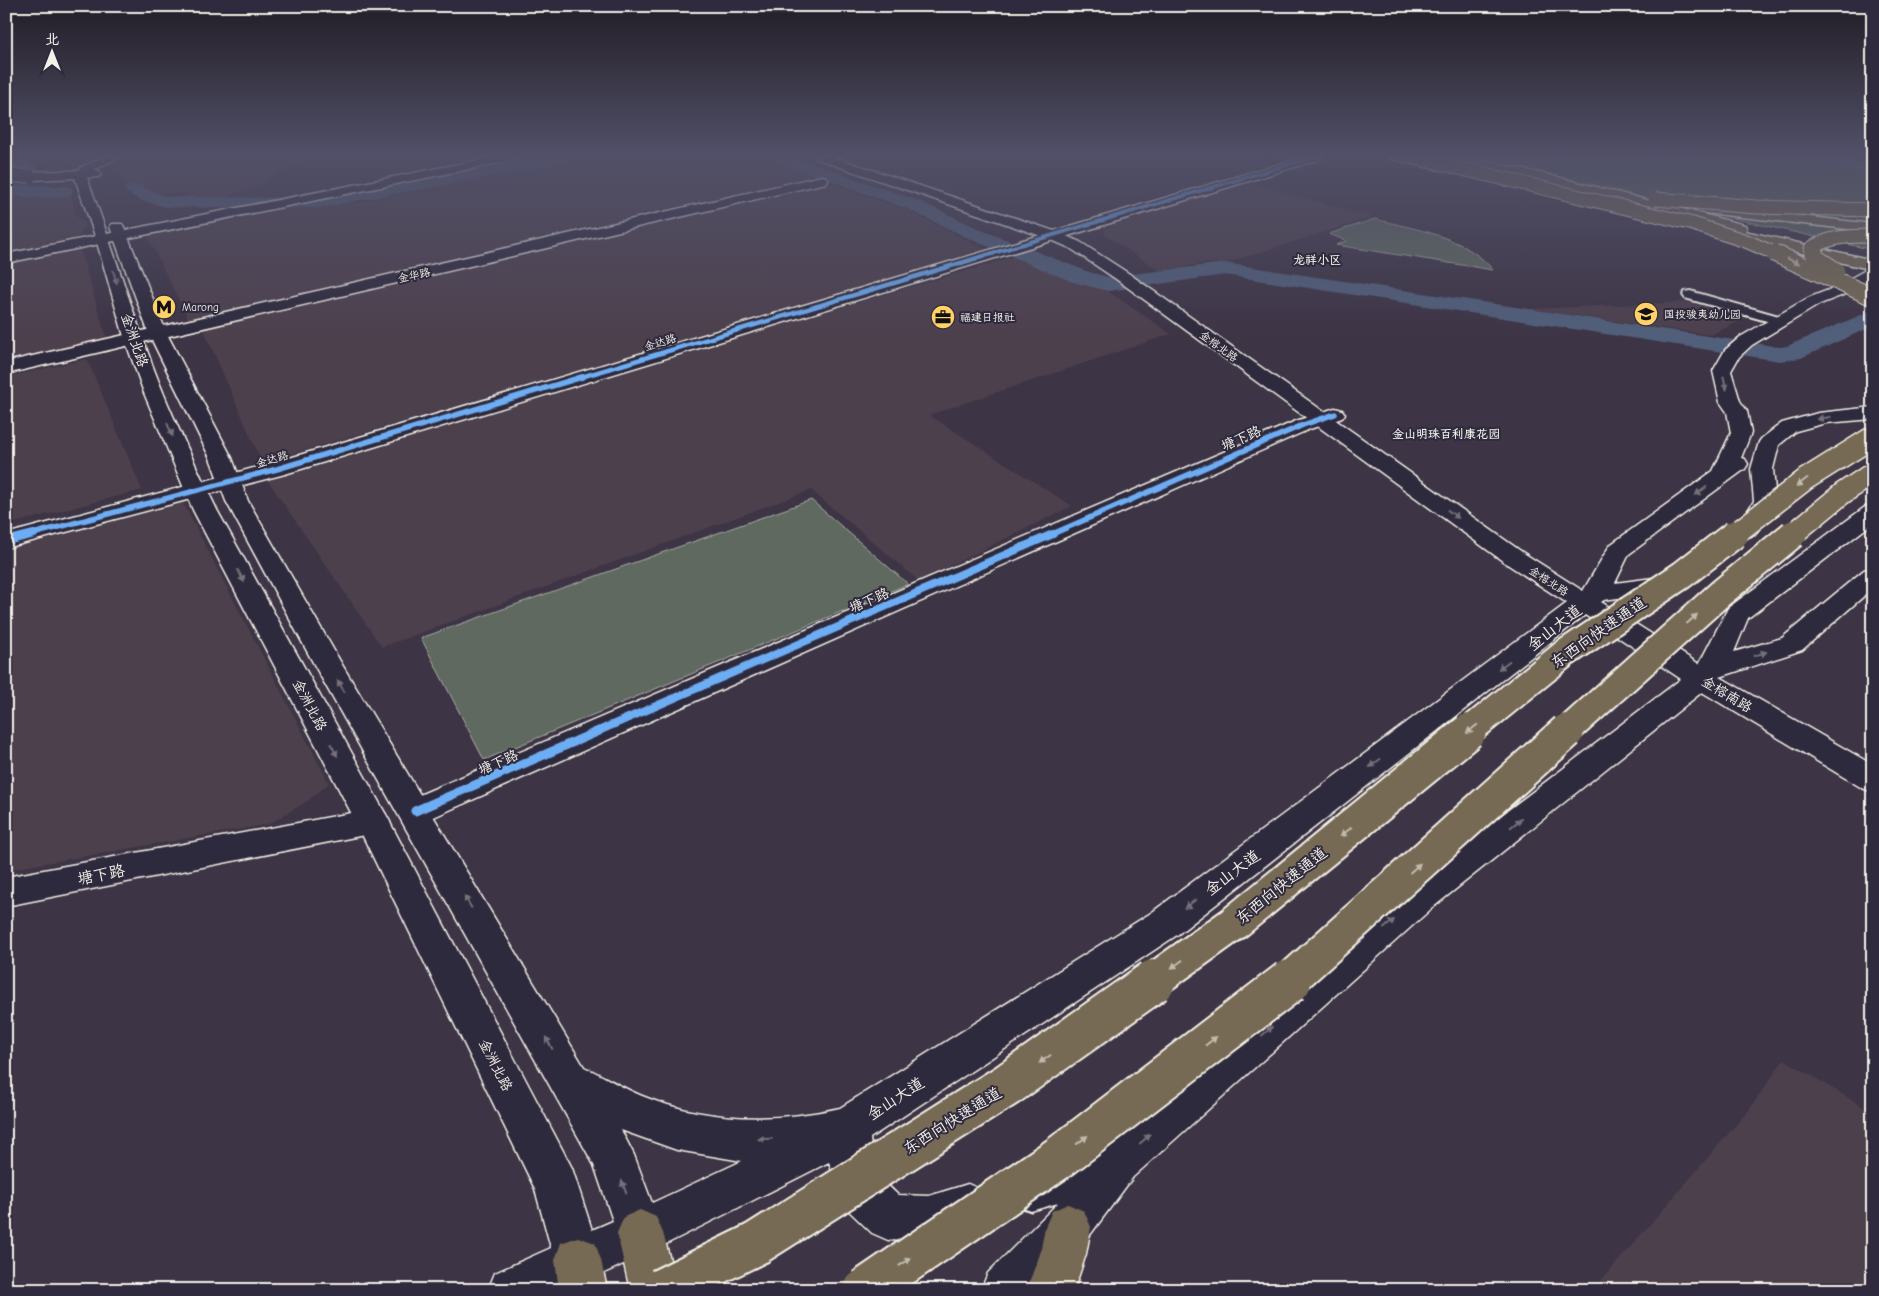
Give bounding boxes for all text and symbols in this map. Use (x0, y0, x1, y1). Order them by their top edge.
north arrow (28, 28, 78, 78)
text: 北 (45, 31, 59, 48)
district label: 龙祥小区 (1293, 253, 1341, 267)
one-way arrow (1786, 257, 1800, 265)
street label: 金华路 (397, 265, 432, 286)
one-way arrow (111, 270, 119, 285)
metro station icon: Marong (151, 294, 177, 320)
place label: Marong (182, 301, 219, 314)
school or university icon: 国投骏夷幼儿园 (1633, 301, 1659, 327)
office icon: 福建日报社 (930, 304, 956, 330)
place label: 国投骏夷幼儿园 (1664, 308, 1741, 321)
street label: 金洲北路 (117, 311, 152, 369)
place label: 福建日报社 (960, 311, 1015, 324)
street label: 金榕北路 (1197, 328, 1240, 365)
street label: 金达路 (642, 331, 678, 354)
one-way arrow (1721, 376, 1729, 391)
one-way arrow (1817, 414, 1832, 422)
street label: 塘下路 (1219, 422, 1264, 455)
one-way arrow (166, 423, 174, 437)
district label: 金山明珠百利康花园 (1392, 427, 1500, 441)
street label: 金达路 (254, 449, 290, 470)
one-way arrow (1796, 477, 1809, 488)
one-way arrow (1695, 485, 1708, 496)
one-way arrow (1446, 509, 1460, 519)
street label: 金榕北路 (1527, 564, 1571, 599)
one-way arrow (236, 569, 245, 583)
street label: 塘下路 (847, 584, 892, 617)
street label: 东西向快速通道 (1548, 593, 1650, 672)
street label: 金山大道 (1524, 601, 1585, 655)
one-way arrow (1686, 613, 1698, 625)
one-way arrow (1753, 649, 1768, 657)
one-way arrow (1498, 659, 1511, 670)
street label: 金榕南路 (1698, 673, 1755, 716)
street label: 金洲北路 (289, 677, 330, 734)
one-way arrow (337, 680, 346, 693)
one-way arrow (1466, 723, 1478, 734)
one-way arrow (330, 743, 339, 757)
street label: 塘下路 (476, 746, 521, 779)
one-way arrow (1368, 758, 1382, 768)
one-way arrow (1509, 817, 1522, 828)
one-way arrow (1340, 826, 1353, 837)
street label: 东西向快速通道 (1232, 844, 1331, 928)
street label: 金山大道 (1202, 846, 1264, 899)
street label: 塘下路 (76, 862, 126, 888)
one-way arrow (1408, 863, 1421, 874)
one-way arrow (463, 896, 472, 909)
one-way arrow (1183, 899, 1197, 909)
one-way arrow (1383, 918, 1395, 930)
one-way arrow (1171, 959, 1184, 970)
one-way arrow (1260, 1026, 1273, 1037)
one-way arrow (545, 1035, 553, 1050)
street label: 金洲北路 (475, 1036, 516, 1094)
one-way arrow (1204, 1036, 1217, 1046)
one-way arrow (1038, 1054, 1052, 1064)
street label: 金山大道 (864, 1074, 927, 1124)
street label: 东西向快速通道 (900, 1084, 1005, 1158)
one-way arrow (1138, 1133, 1151, 1144)
one-way arrow (757, 1135, 773, 1143)
one-way arrow (1075, 1135, 1089, 1145)
one-way arrow (620, 1179, 628, 1194)
one-way arrow (898, 1257, 912, 1267)

